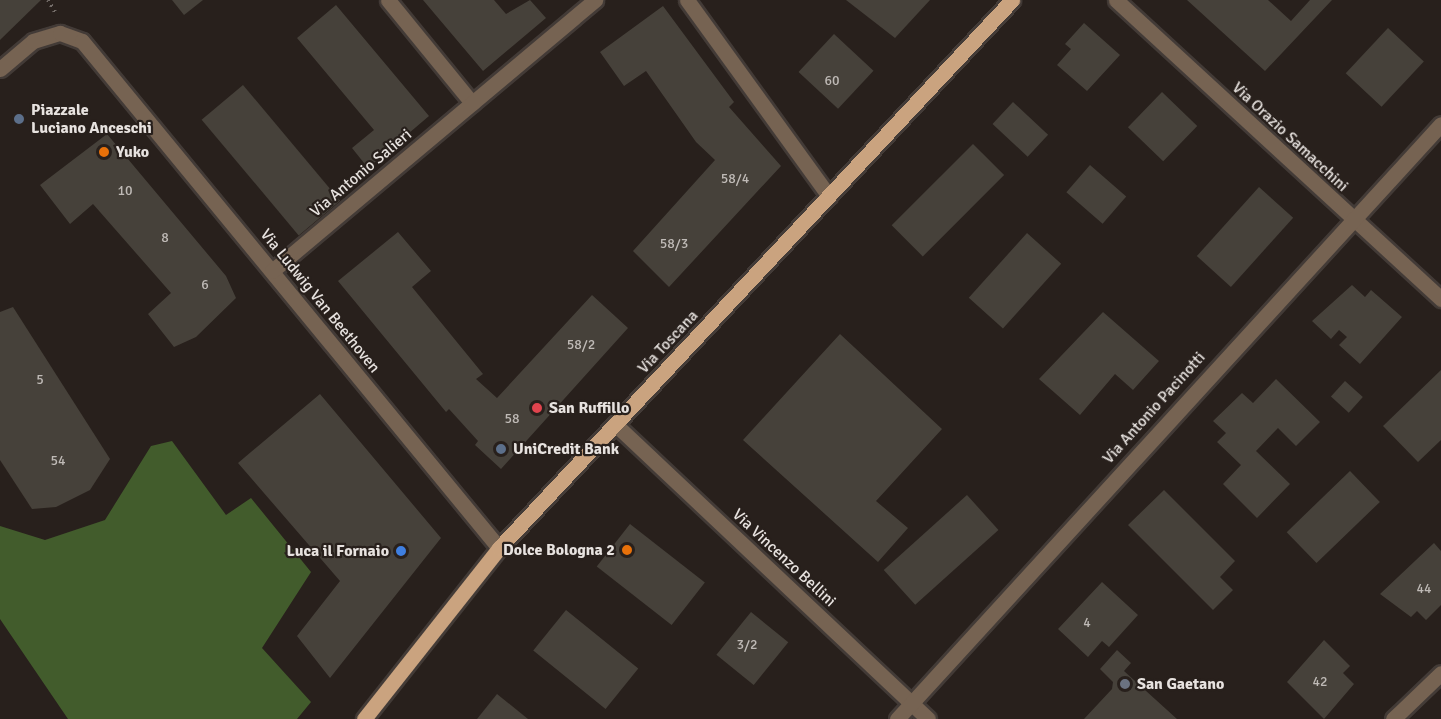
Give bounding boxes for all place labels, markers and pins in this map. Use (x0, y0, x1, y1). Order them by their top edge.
place label: Piazzale Luciano Anceschi (31, 100, 152, 138)
marker: Piazzale Luciano Anceschi (12, 112, 26, 126)
place label: Yuko (116, 142, 149, 162)
marker: Yuko (97, 145, 111, 159)
place label: San Ruffillo (549, 398, 629, 418)
marker: San Ruffillo (530, 401, 544, 415)
place label: UniCredit Bank (513, 439, 619, 459)
marker: UniCredit Bank (494, 442, 508, 456)
place label: Dolce Bologna 2 (503, 540, 615, 560)
place label: Luca il Fornaio (287, 541, 389, 561)
marker: Dolce Bologna 2 (620, 543, 634, 557)
marker: Luca il Fornaio (394, 544, 408, 558)
place label: San Gaetano (1137, 674, 1224, 694)
marker: San Gaetano (1118, 677, 1132, 691)

